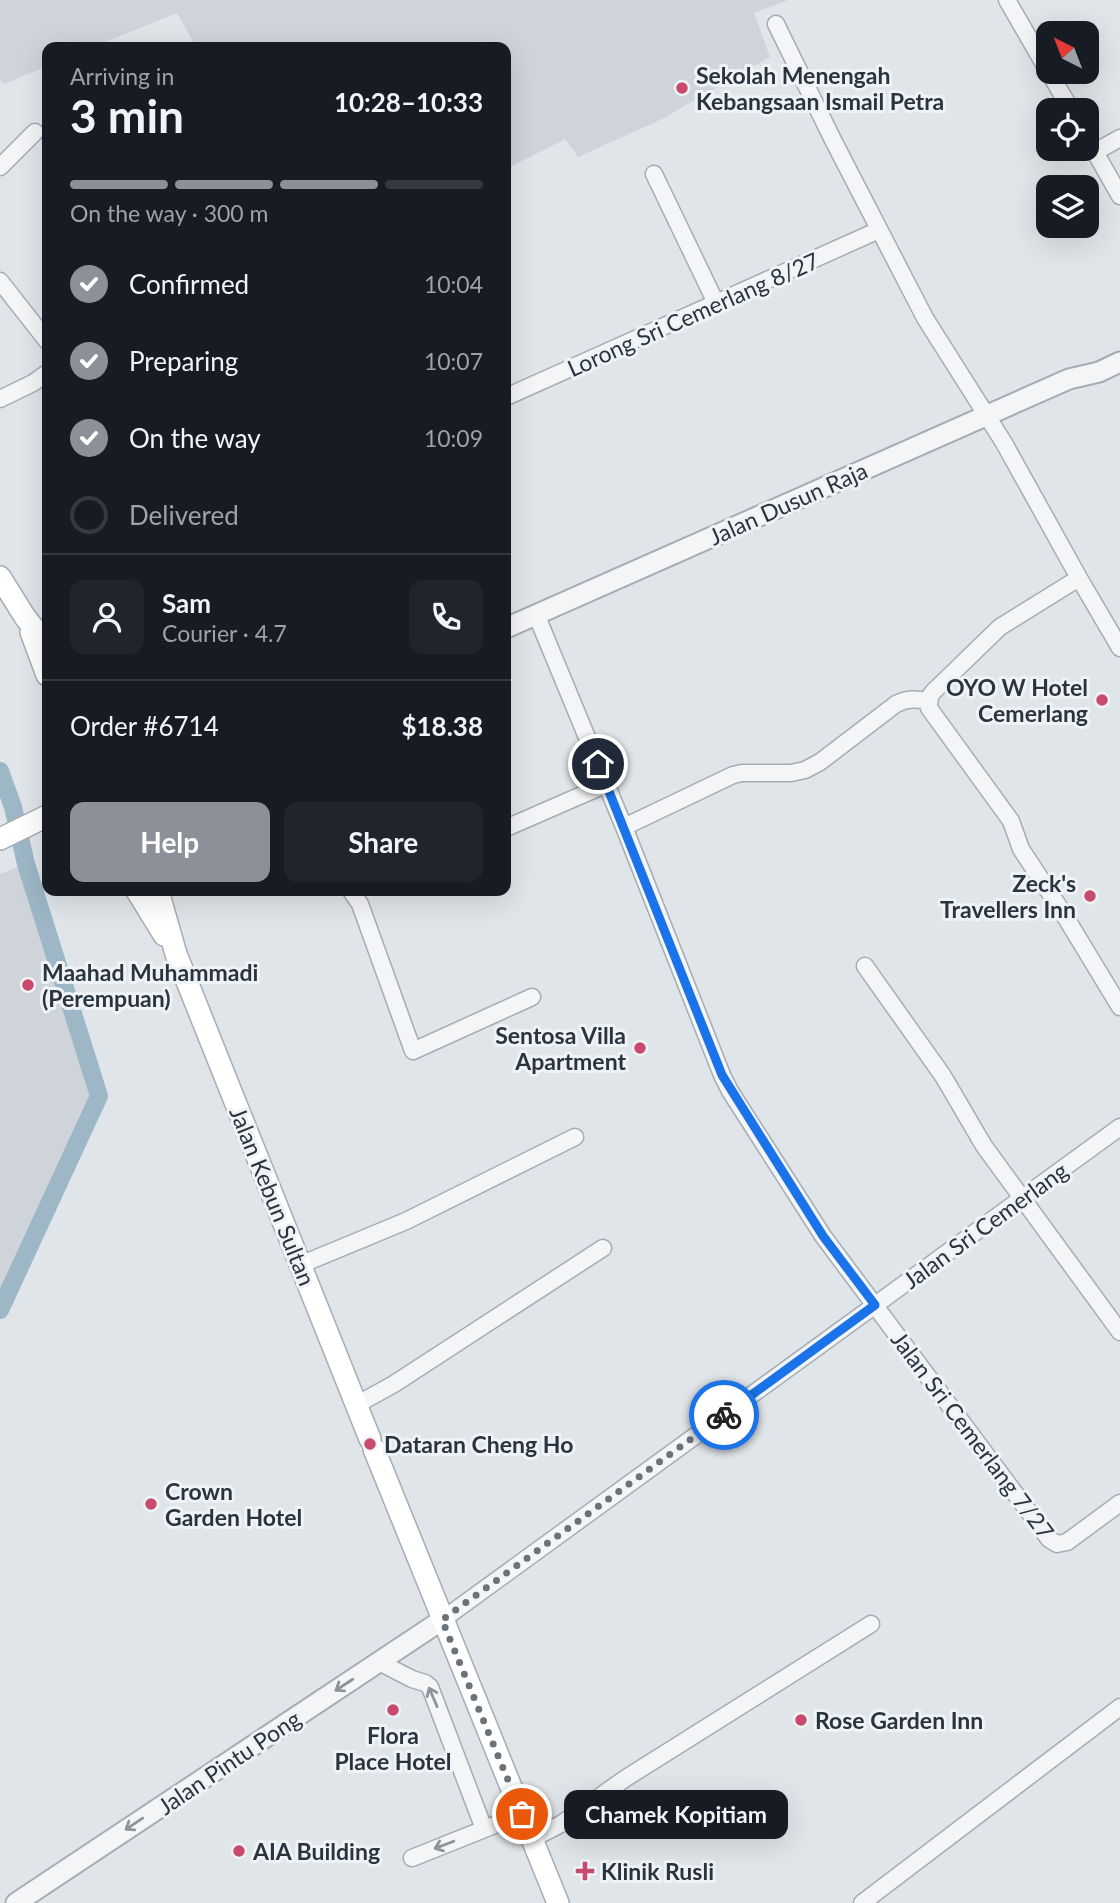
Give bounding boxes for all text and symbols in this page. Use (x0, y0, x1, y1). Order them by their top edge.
north arrow (1036, 21, 1099, 84)
map controls (1036, 21, 1099, 238)
place label: Sekolah Menengah Kebangsaan Ismail Petra (696, 61, 944, 115)
text: Arriving in (70, 62, 174, 90)
marker: Sekolah Menengah Kebangsaan Ismail Petra (674, 80, 690, 96)
text: 10:28–10:33 (334, 86, 483, 118)
text: 3 min (70, 88, 184, 143)
button: locate (1036, 98, 1099, 161)
button: layers (1036, 175, 1099, 238)
text: On the way · 300 m (70, 199, 269, 227)
street label: Lorong Sri Cemerlang 8/27 (563, 246, 823, 382)
icon: check (70, 265, 108, 303)
text: Confirmed (129, 268, 249, 300)
text: 10:04 (424, 270, 483, 298)
icon: check (70, 342, 108, 380)
text: Preparing (129, 345, 238, 377)
text: 10:07 (424, 347, 483, 375)
icon: check (70, 419, 108, 457)
text: On the way (129, 422, 261, 454)
text: 10:09 (424, 424, 483, 452)
street label: Jalan Dusun Raja (704, 456, 872, 550)
text: Delivered (129, 499, 239, 531)
button: person (70, 580, 144, 654)
button: phone (409, 580, 483, 654)
text: Sam (162, 587, 211, 619)
text: Courier · 4.7 (162, 619, 287, 647)
place label: OYO W Hotel Cemerlang (946, 673, 1088, 727)
marker: OYO W Hotel Cemerlang (1094, 692, 1110, 708)
text: Order #6714 (70, 710, 219, 742)
text: $18.38 (401, 710, 483, 742)
pin (568, 734, 628, 794)
icon: home (579, 745, 617, 783)
button: Help (70, 802, 270, 882)
button: Share (284, 802, 483, 882)
place label: Zeck's Travellers Inn (940, 869, 1076, 923)
marker: Zeck's Travellers Inn (1082, 888, 1098, 904)
place label: Maahad Muhammadi (Perempuan) (42, 958, 258, 1012)
marker: Maahad Muhammadi (Perempuan) (20, 977, 36, 993)
place label: Sentosa Villa Apartment (495, 1021, 626, 1075)
marker: Sentosa Villa Apartment (632, 1040, 648, 1056)
street label: Jalan Kebun Sultan (224, 1103, 322, 1289)
street label: Jalan Sri Cemerlang (897, 1156, 1073, 1294)
street label: Jalan Sri Cemerlang 7/27 (886, 1326, 1060, 1544)
courier (689, 1380, 759, 1450)
icon: bike (705, 1396, 743, 1434)
place label: Dataran Cheng Ho (384, 1430, 573, 1458)
marker: Dataran Cheng Ho (362, 1436, 378, 1452)
place label: Crown Garden Hotel (165, 1477, 302, 1531)
marker: Crown Garden Hotel (143, 1496, 159, 1512)
one-way arrow (335, 1678, 355, 1692)
one-way arrow (426, 1687, 439, 1708)
marker: Flora Place Hotel (385, 1702, 401, 1718)
street label: Jalan Pintu Pong (152, 1704, 306, 1820)
place label: Rose Garden Inn (815, 1706, 983, 1734)
marker: Rose Garden Inn (793, 1712, 809, 1728)
place label: Flora Place Hotel (334, 1721, 452, 1775)
pin (492, 1784, 552, 1844)
callout: Chamek Kopitiam (564, 1790, 788, 1839)
icon: bag (503, 1795, 541, 1833)
text: Chamek Kopitiam (585, 1800, 767, 1828)
one-way arrow (125, 1817, 145, 1831)
place label: AIA Building (252, 1837, 380, 1865)
one-way arrow (434, 1839, 455, 1852)
marker: AIA Building (231, 1843, 247, 1859)
place label: Klinik Rusli (601, 1857, 714, 1885)
marker: Klinik Rusli (575, 1861, 595, 1881)

